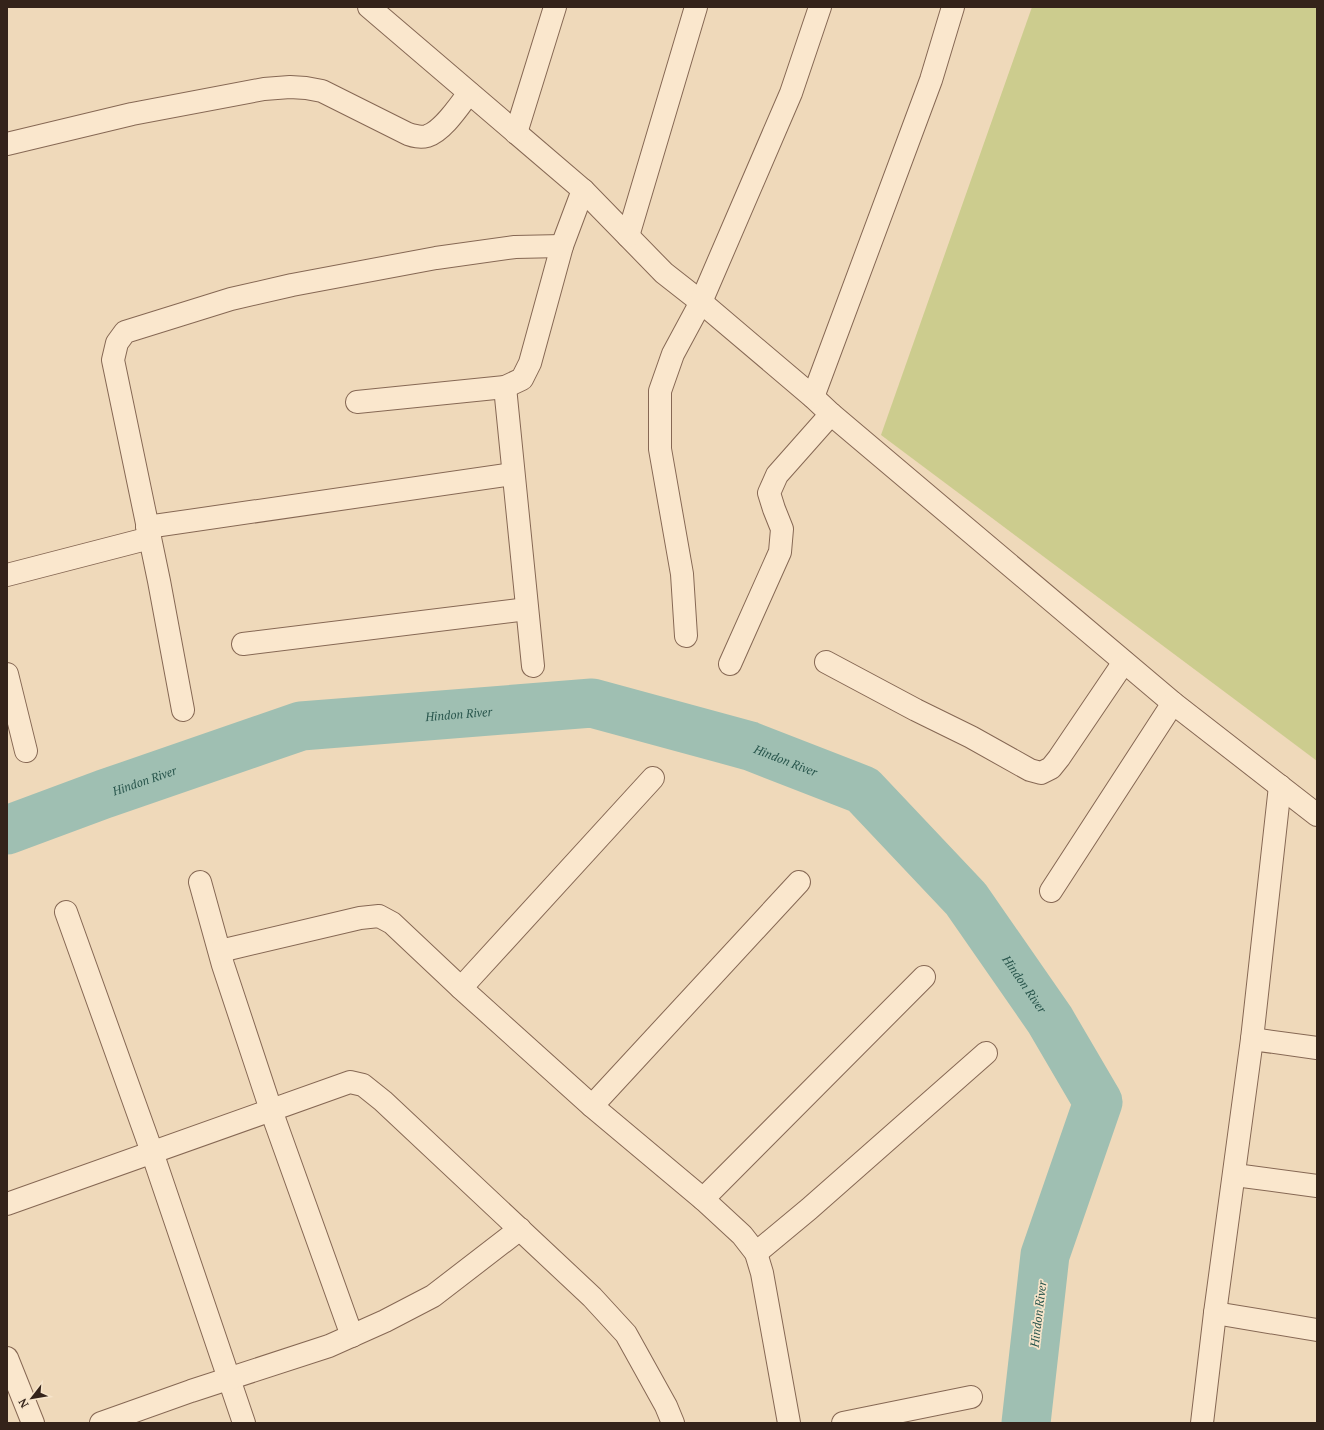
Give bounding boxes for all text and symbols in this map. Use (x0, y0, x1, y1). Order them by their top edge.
water label: Hindon River (424, 703, 494, 724)
water label: Hindon River (751, 740, 821, 780)
water label: Hindon River (109, 762, 180, 798)
water label: Hindon River (999, 951, 1051, 1017)
water label: Hindon River (1026, 1279, 1050, 1349)
north arrow (12, 1378, 52, 1418)
text: N (15, 1395, 32, 1410)

